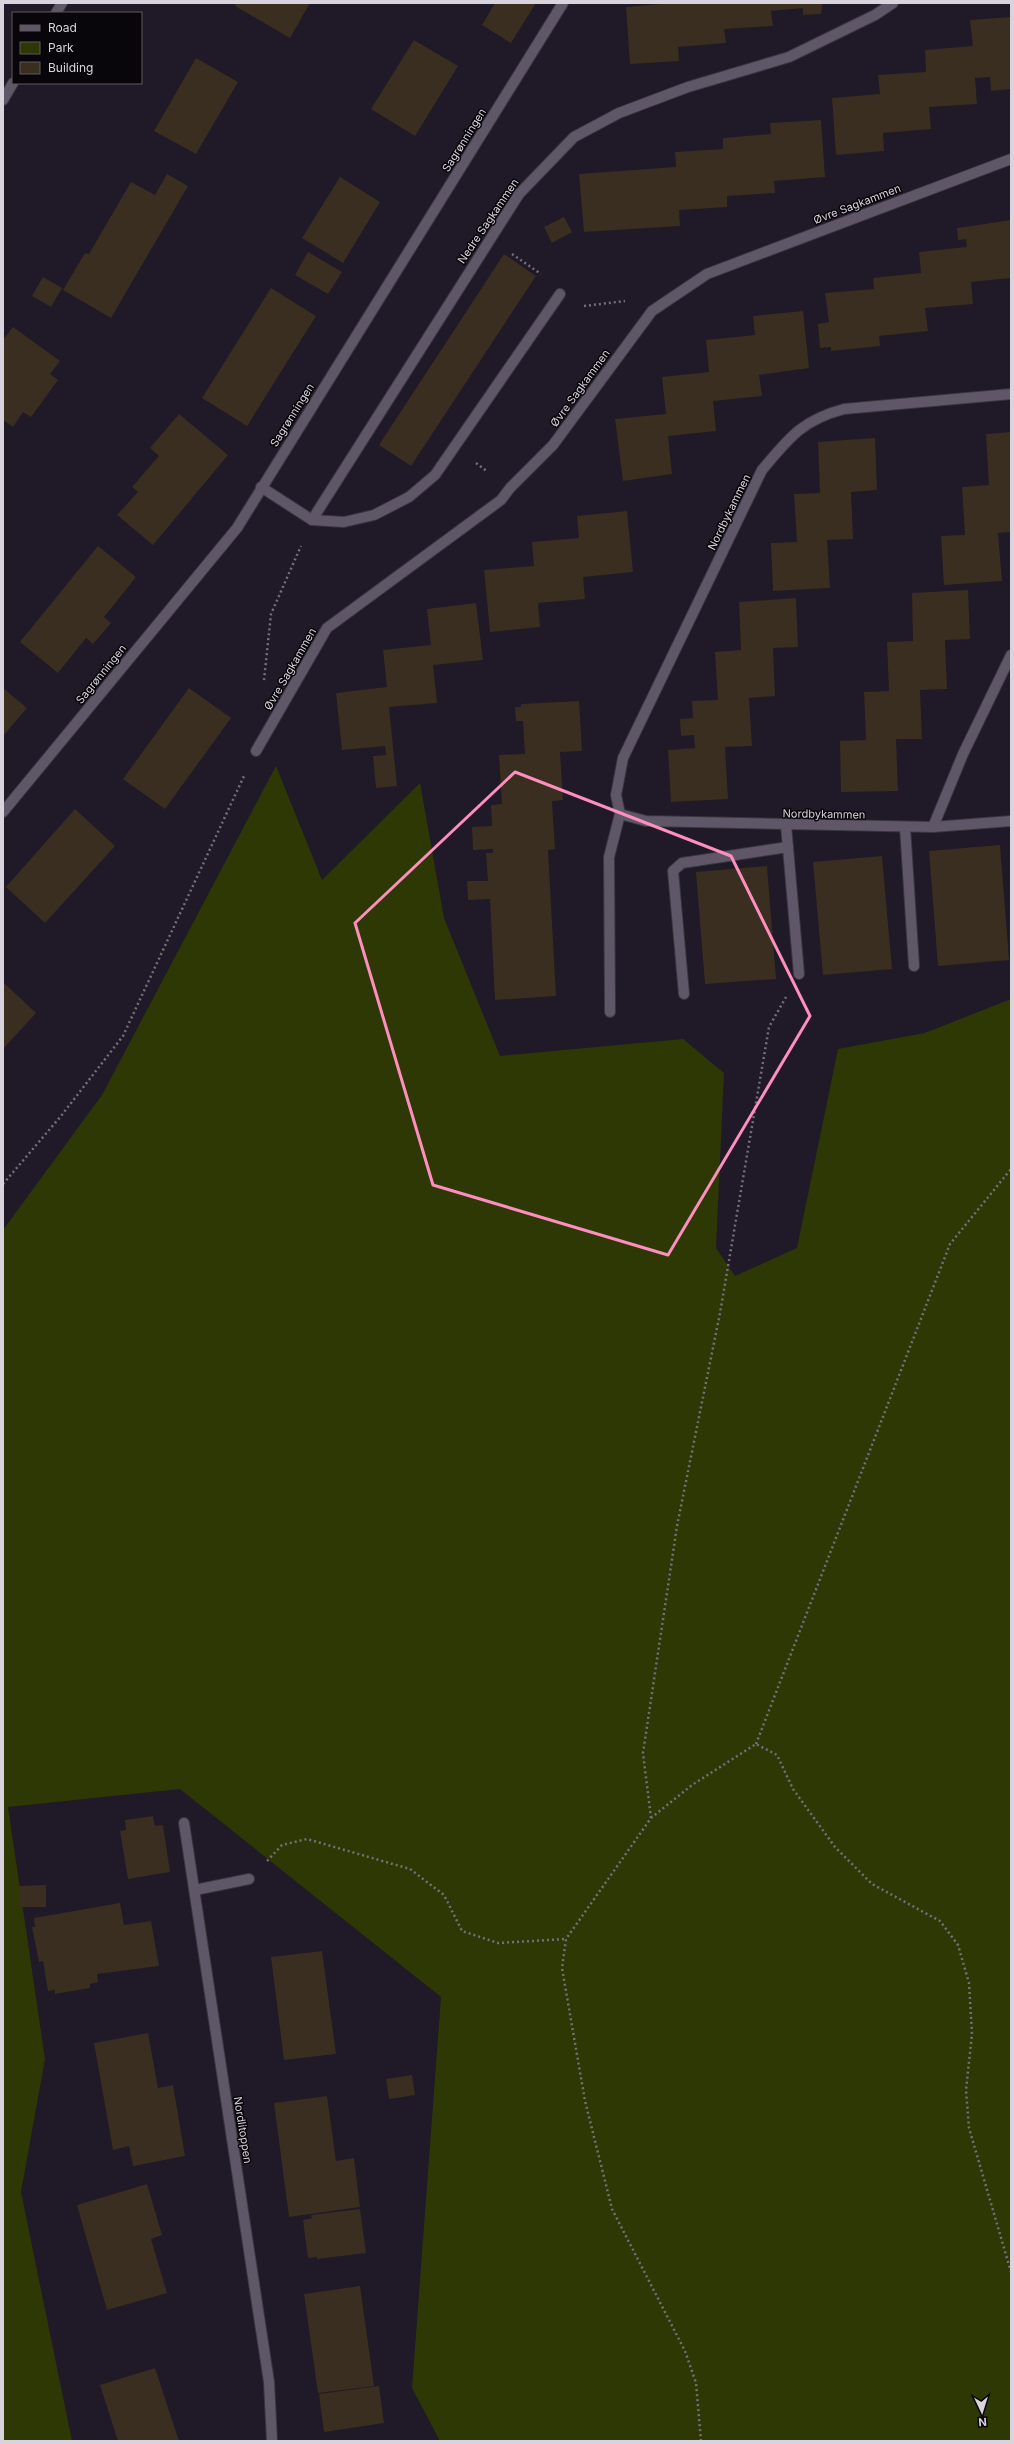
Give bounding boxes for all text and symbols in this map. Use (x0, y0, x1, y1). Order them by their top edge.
legend (12, 12, 142, 84)
text: Road (48, 20, 77, 35)
text: Park (48, 40, 74, 55)
text: Building (48, 60, 93, 75)
street label: Sagrønningen (439, 106, 489, 174)
street label: Nedre Sagkammen (454, 176, 522, 266)
street label: Øvre Sagkammen (811, 181, 903, 227)
street label: Øvre Sagkammen (547, 346, 613, 430)
street label: Sagrønningen (267, 381, 317, 449)
street label: Nordbykammen (705, 472, 753, 552)
street label: Øvre Sagkammen (261, 625, 319, 713)
street label: Sagrønningen (73, 641, 129, 707)
street label: Nordbykammen (783, 806, 865, 822)
street label: Nordlitoppen (231, 2096, 255, 2164)
north arrow (962, 2392, 1002, 2432)
text: N (978, 2415, 987, 2429)

